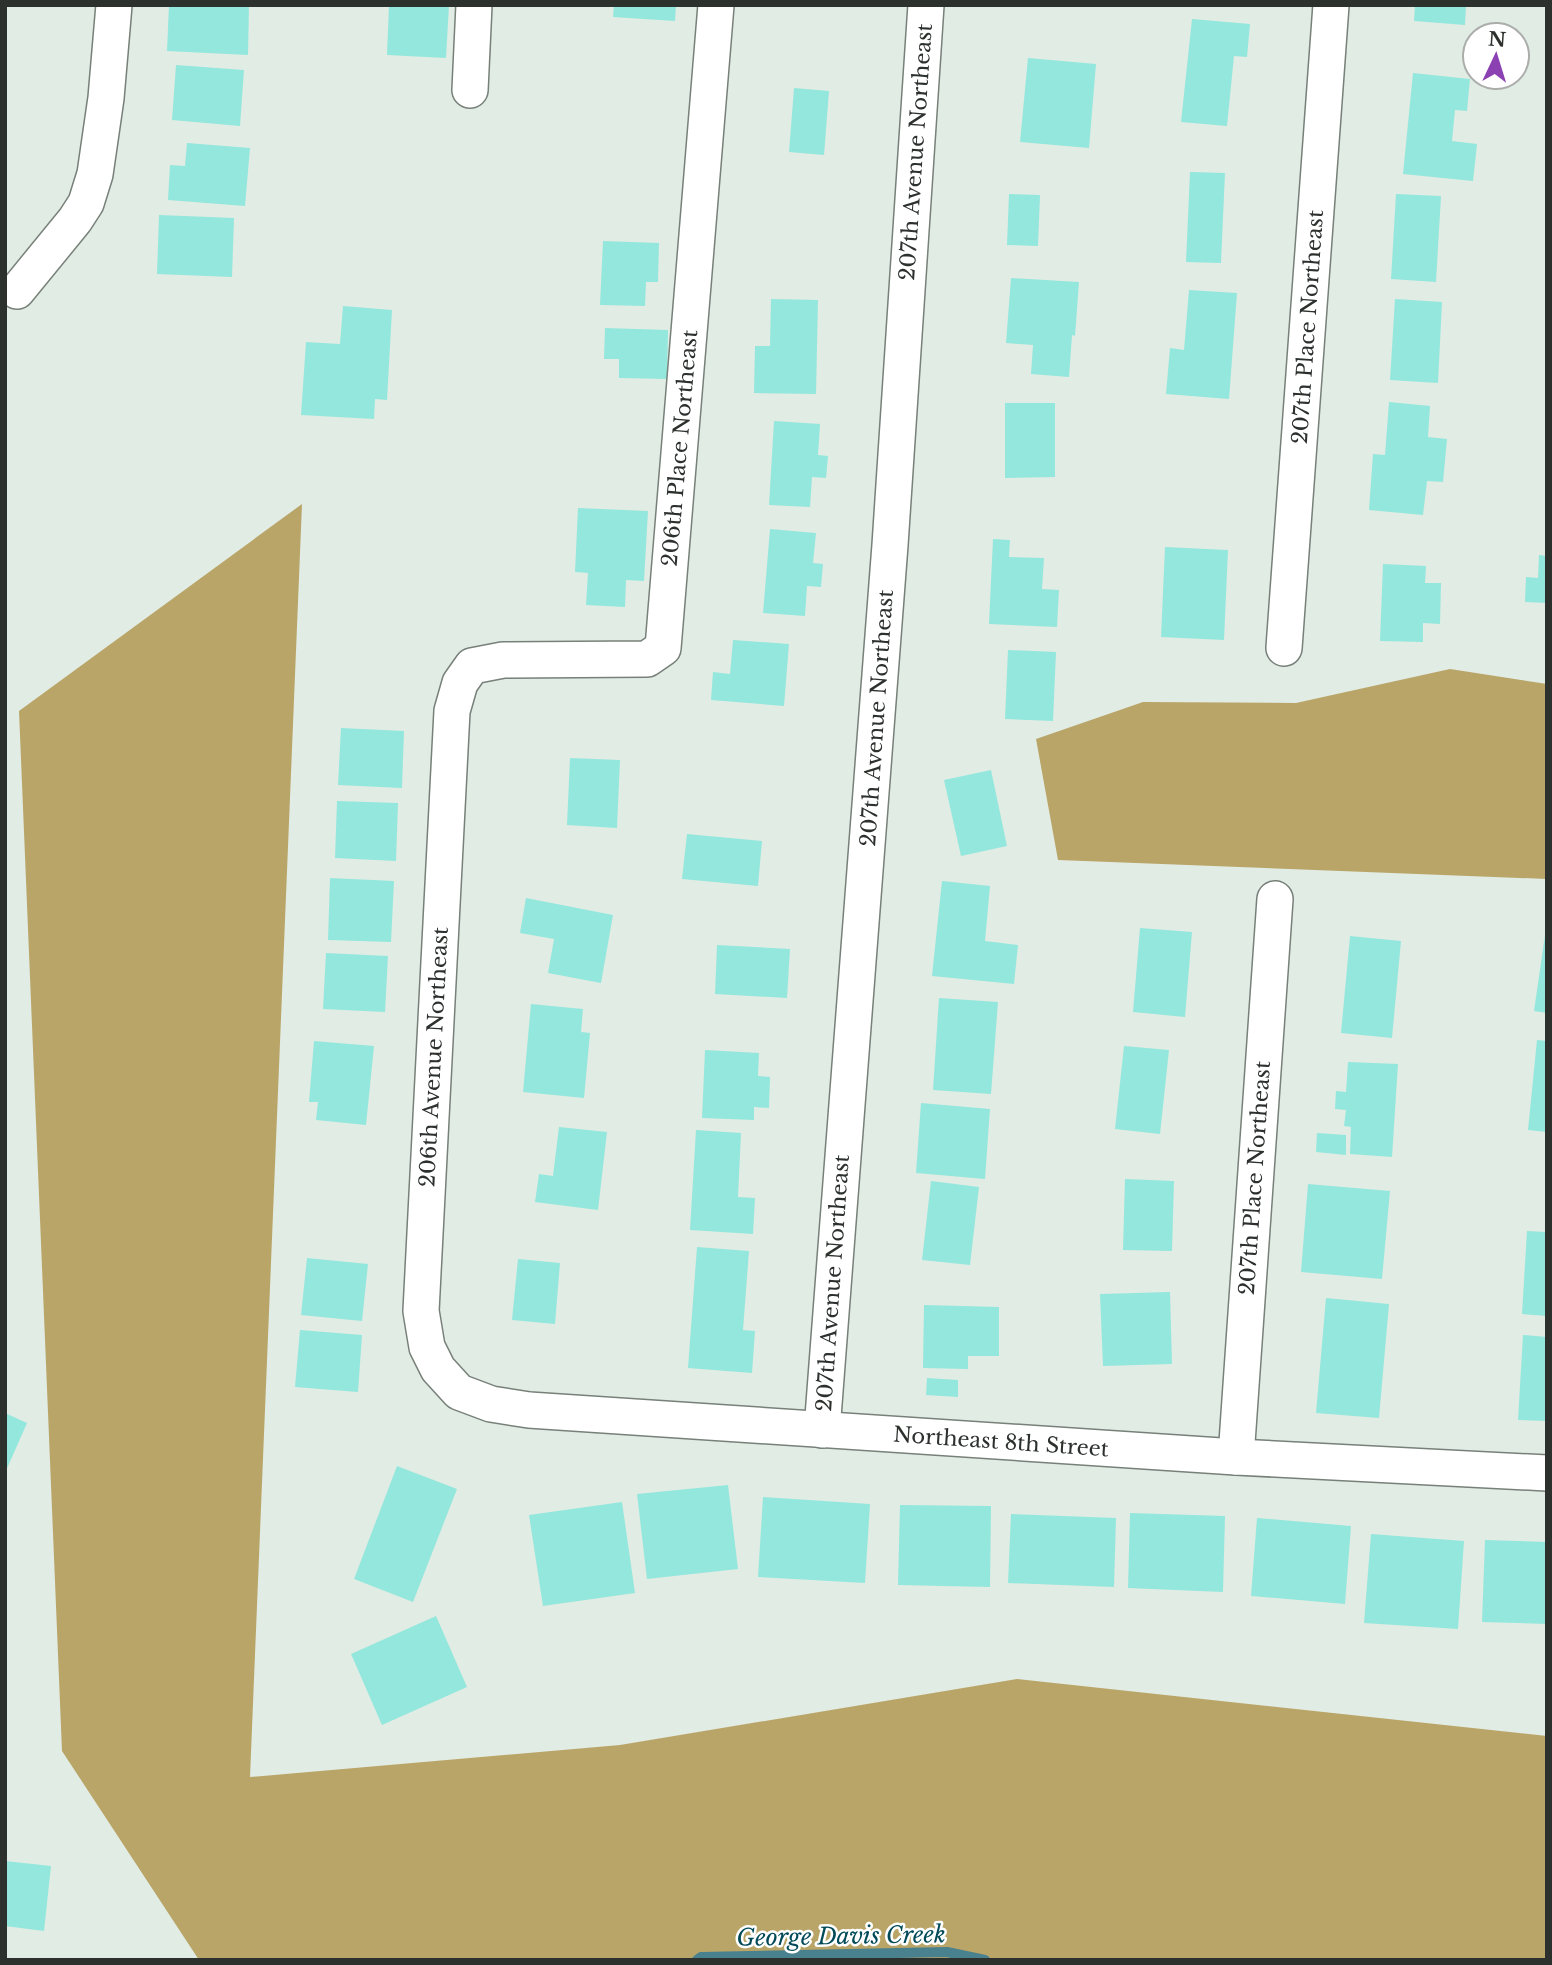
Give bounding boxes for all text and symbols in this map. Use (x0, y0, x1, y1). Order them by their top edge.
north arrow (1461, 21, 1531, 91)
street label: 207th Avenue Northeast (894, 23, 938, 281)
text: N (1487, 27, 1507, 52)
street label: 207th Place Northeast (1287, 209, 1329, 445)
street label: 206th Place Northeast (657, 328, 703, 567)
street label: 207th Avenue Northeast (855, 589, 899, 847)
street label: 206th Avenue Northeast (414, 926, 454, 1188)
street label: 207th Place Northeast (1234, 1060, 1276, 1296)
street label: 207th Avenue Northeast (811, 1154, 855, 1412)
street label: Northeast 8th Street (892, 1422, 1110, 1463)
water label: George Davis Creek (736, 1920, 946, 1952)

